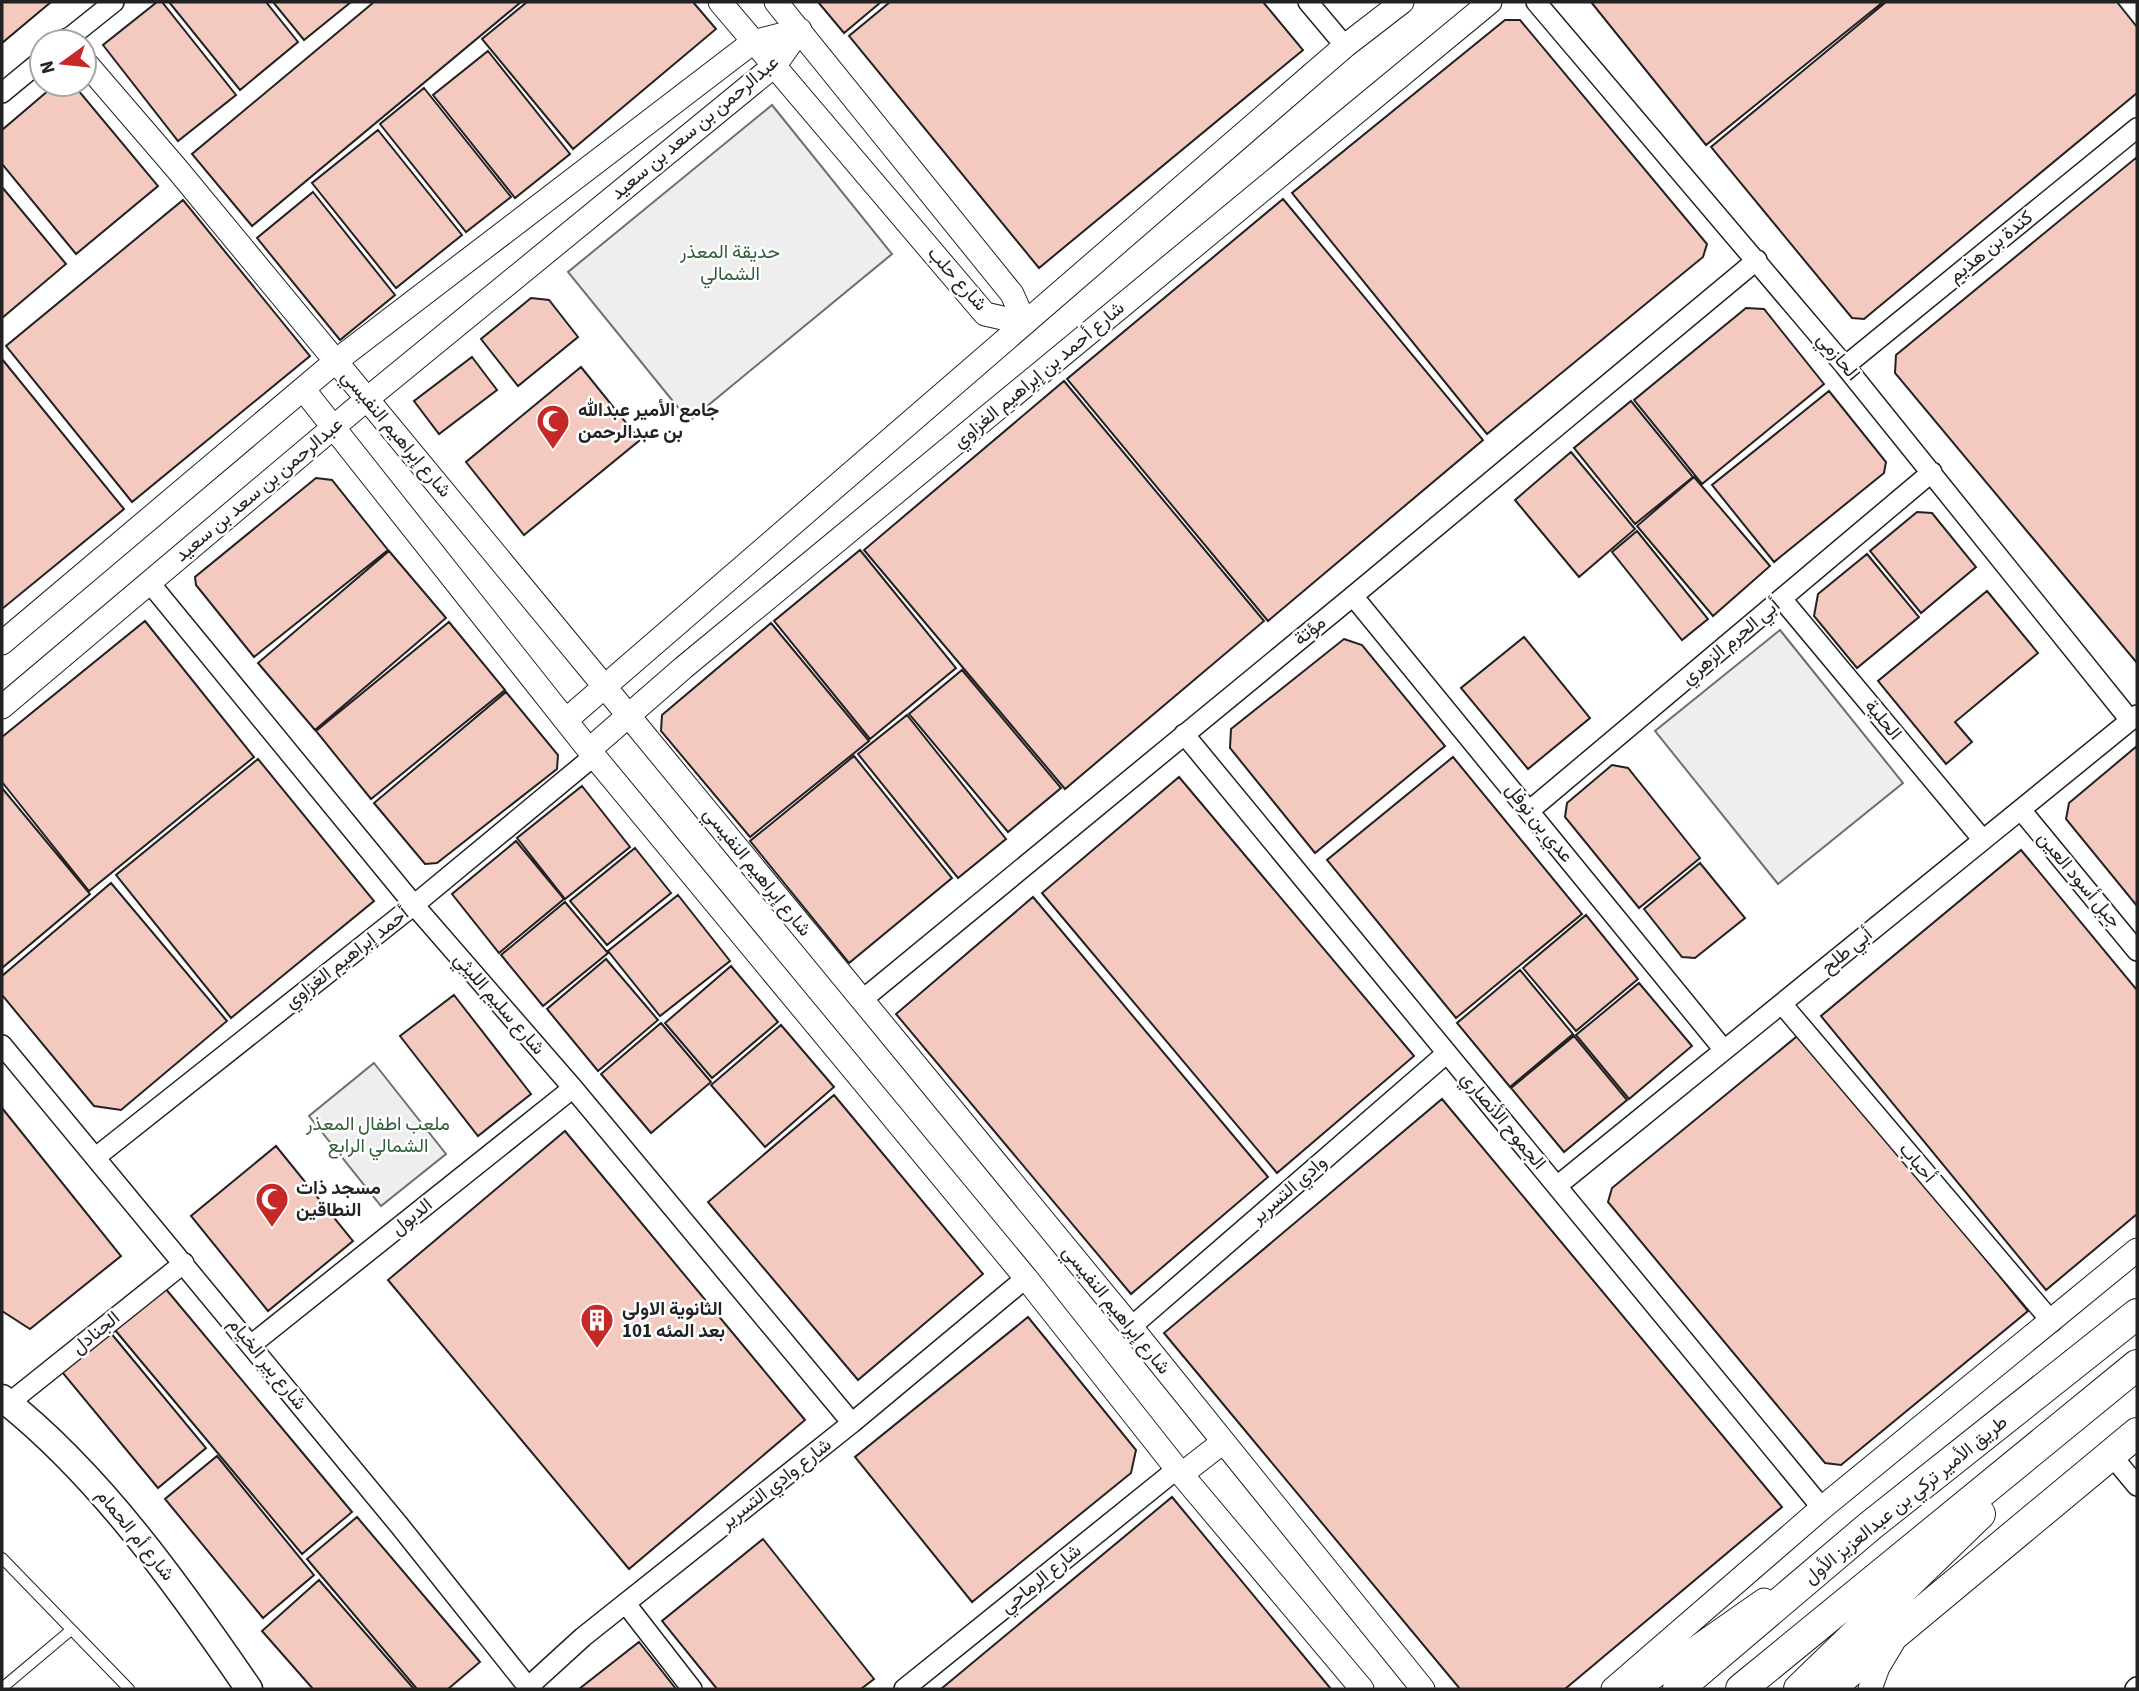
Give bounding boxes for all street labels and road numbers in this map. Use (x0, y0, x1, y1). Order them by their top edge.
street label: عبدالرحمن بن سعد بن سعيد (605, 49, 785, 207)
street label: كندة بن هذيم (1943, 204, 2039, 290)
street label: شارع حلب (921, 241, 993, 317)
street label: شارع أحمد بن إبراهيم الغزاوي (947, 295, 1131, 456)
street label: الحازمي (1809, 327, 1866, 388)
street label: شارع إبراهيم النفيسي (334, 364, 458, 504)
street label: عبدالرحمن بن سعد بن سعيد (169, 411, 349, 569)
street label: أبي الحرم الزهري (1676, 593, 1787, 692)
street label: مؤتة (1288, 610, 1332, 652)
street label: الحلية (1858, 694, 1908, 746)
street label: عدي بن نوفل (1498, 777, 1580, 869)
street label: شارع إبراهيم النفيسي (696, 802, 818, 943)
street label: جبل أسود العين (2031, 826, 2127, 934)
street label: أحمد إبراهيم الغزاوي (279, 901, 416, 1016)
street label: أبي طلح (1815, 922, 1879, 981)
street label: شارع سليم الليثي (446, 947, 551, 1062)
street label: الجموح الأنصاري (1453, 1066, 1552, 1176)
street label: أحباب (1892, 1137, 1942, 1189)
street label: وادي التسرير (1244, 1149, 1334, 1232)
street label: الدبول (386, 1192, 438, 1242)
street label: شارع إبراهيم النفيسي (1055, 1240, 1177, 1381)
street label: الجنادل (66, 1305, 126, 1361)
street label: شارع بير الخيام (221, 1312, 313, 1416)
street label: طريق الأمير تركي بن عبدالعزيز الأول (1798, 1409, 2014, 1592)
street label: شارع وادي التسرير (714, 1432, 838, 1538)
street label: شارع أم الحمام (89, 1483, 181, 1587)
street label: شارع الرماحي (994, 1538, 1088, 1621)

